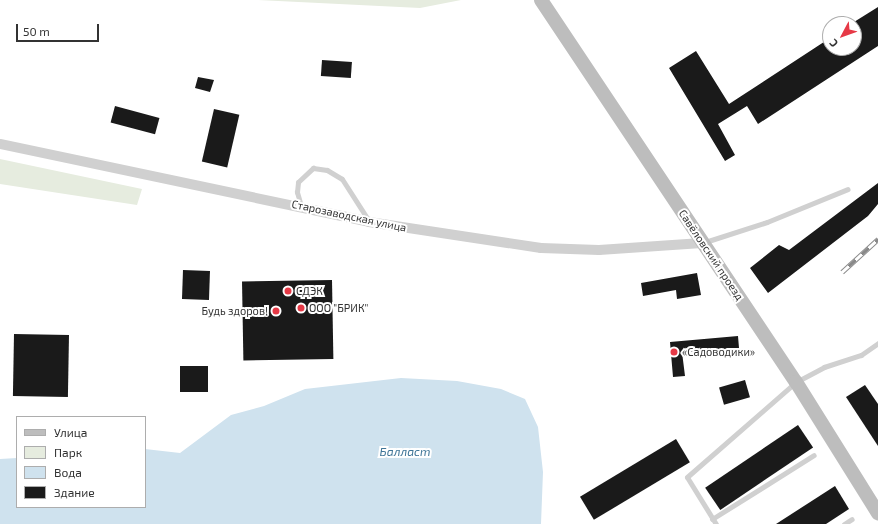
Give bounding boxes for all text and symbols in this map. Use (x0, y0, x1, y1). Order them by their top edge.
scale bar (18, 16, 101, 42)
north arrow (822, 16, 862, 56)
text: 50 m (23, 24, 50, 38)
text: С (826, 37, 840, 50)
street label: Старозаводская улица (290, 197, 408, 235)
street label: Савёловский проезд (676, 207, 746, 303)
place label: СДЭК (296, 284, 323, 298)
marker: СДЭК (283, 286, 293, 296)
place label: ООО "БРИК" (309, 301, 369, 315)
marker: ООО "БРИК" (296, 303, 306, 313)
place label: Будь здоров! (202, 304, 268, 318)
marker: Будь здоров! (271, 306, 281, 316)
place label: «Садоводики» (682, 345, 755, 359)
marker: «Садоводики» (669, 347, 679, 357)
legend (16, 416, 146, 508)
text: Улица (54, 425, 87, 439)
text: Парк (54, 445, 82, 459)
water label: Балласт (380, 445, 430, 459)
text: Вода (54, 465, 82, 479)
text: Здание (54, 485, 95, 499)

